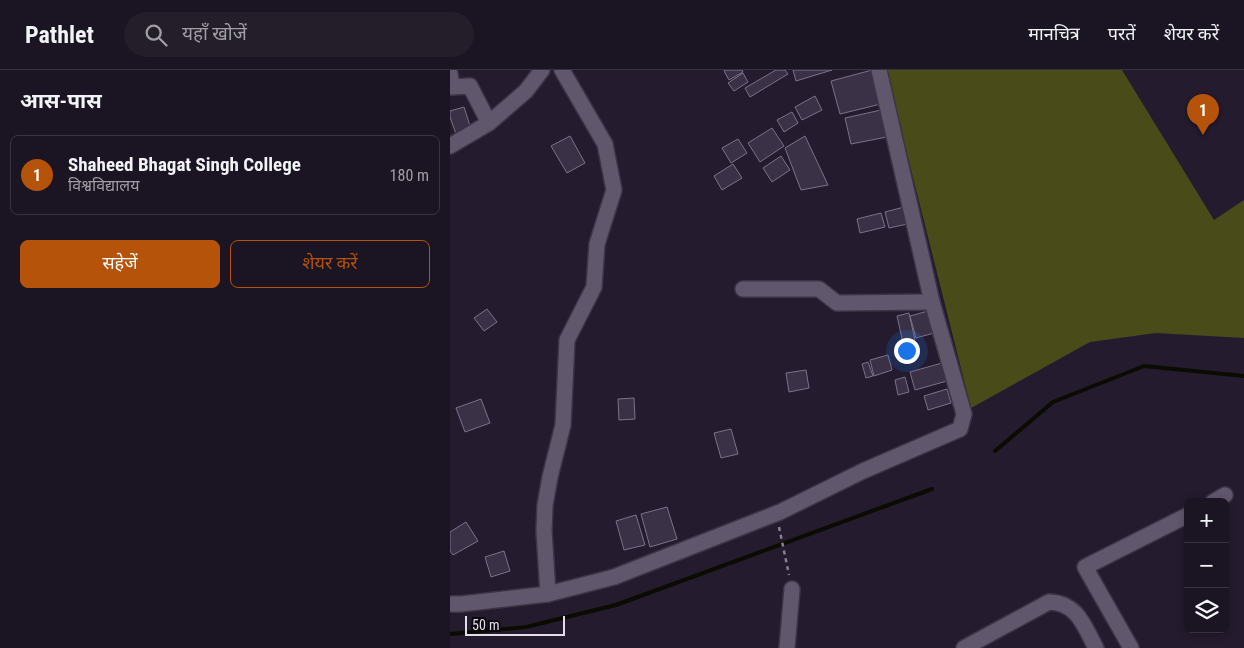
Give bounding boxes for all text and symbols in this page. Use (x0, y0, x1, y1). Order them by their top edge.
search box (124, 12, 474, 57)
text: Pathlet (25, 21, 94, 49)
icon: search (142, 21, 170, 49)
text: यहाँ खोजें (182, 22, 247, 45)
text: मानचित्र (1028, 23, 1080, 44)
text: परतें (1108, 23, 1136, 44)
text: शेयर करें (1164, 23, 1219, 44)
text: आस-पास (20, 89, 102, 113)
pin: 1 (1187, 94, 1219, 135)
text: Shaheed Bhagat Singh College (68, 153, 301, 176)
text: 1 (33, 166, 41, 185)
text: 180 m (390, 166, 429, 185)
text: विश्वविद्यालय (68, 176, 139, 195)
button: सहेजें (20, 240, 220, 288)
button: शेयर करें (230, 240, 430, 288)
your location (894, 338, 920, 364)
map controls (1184, 498, 1229, 633)
button: + (1184, 498, 1229, 543)
button: − (1184, 543, 1229, 588)
button: layers (1184, 588, 1229, 633)
scale bar (465, 613, 565, 636)
text: 50 m (472, 617, 500, 633)

